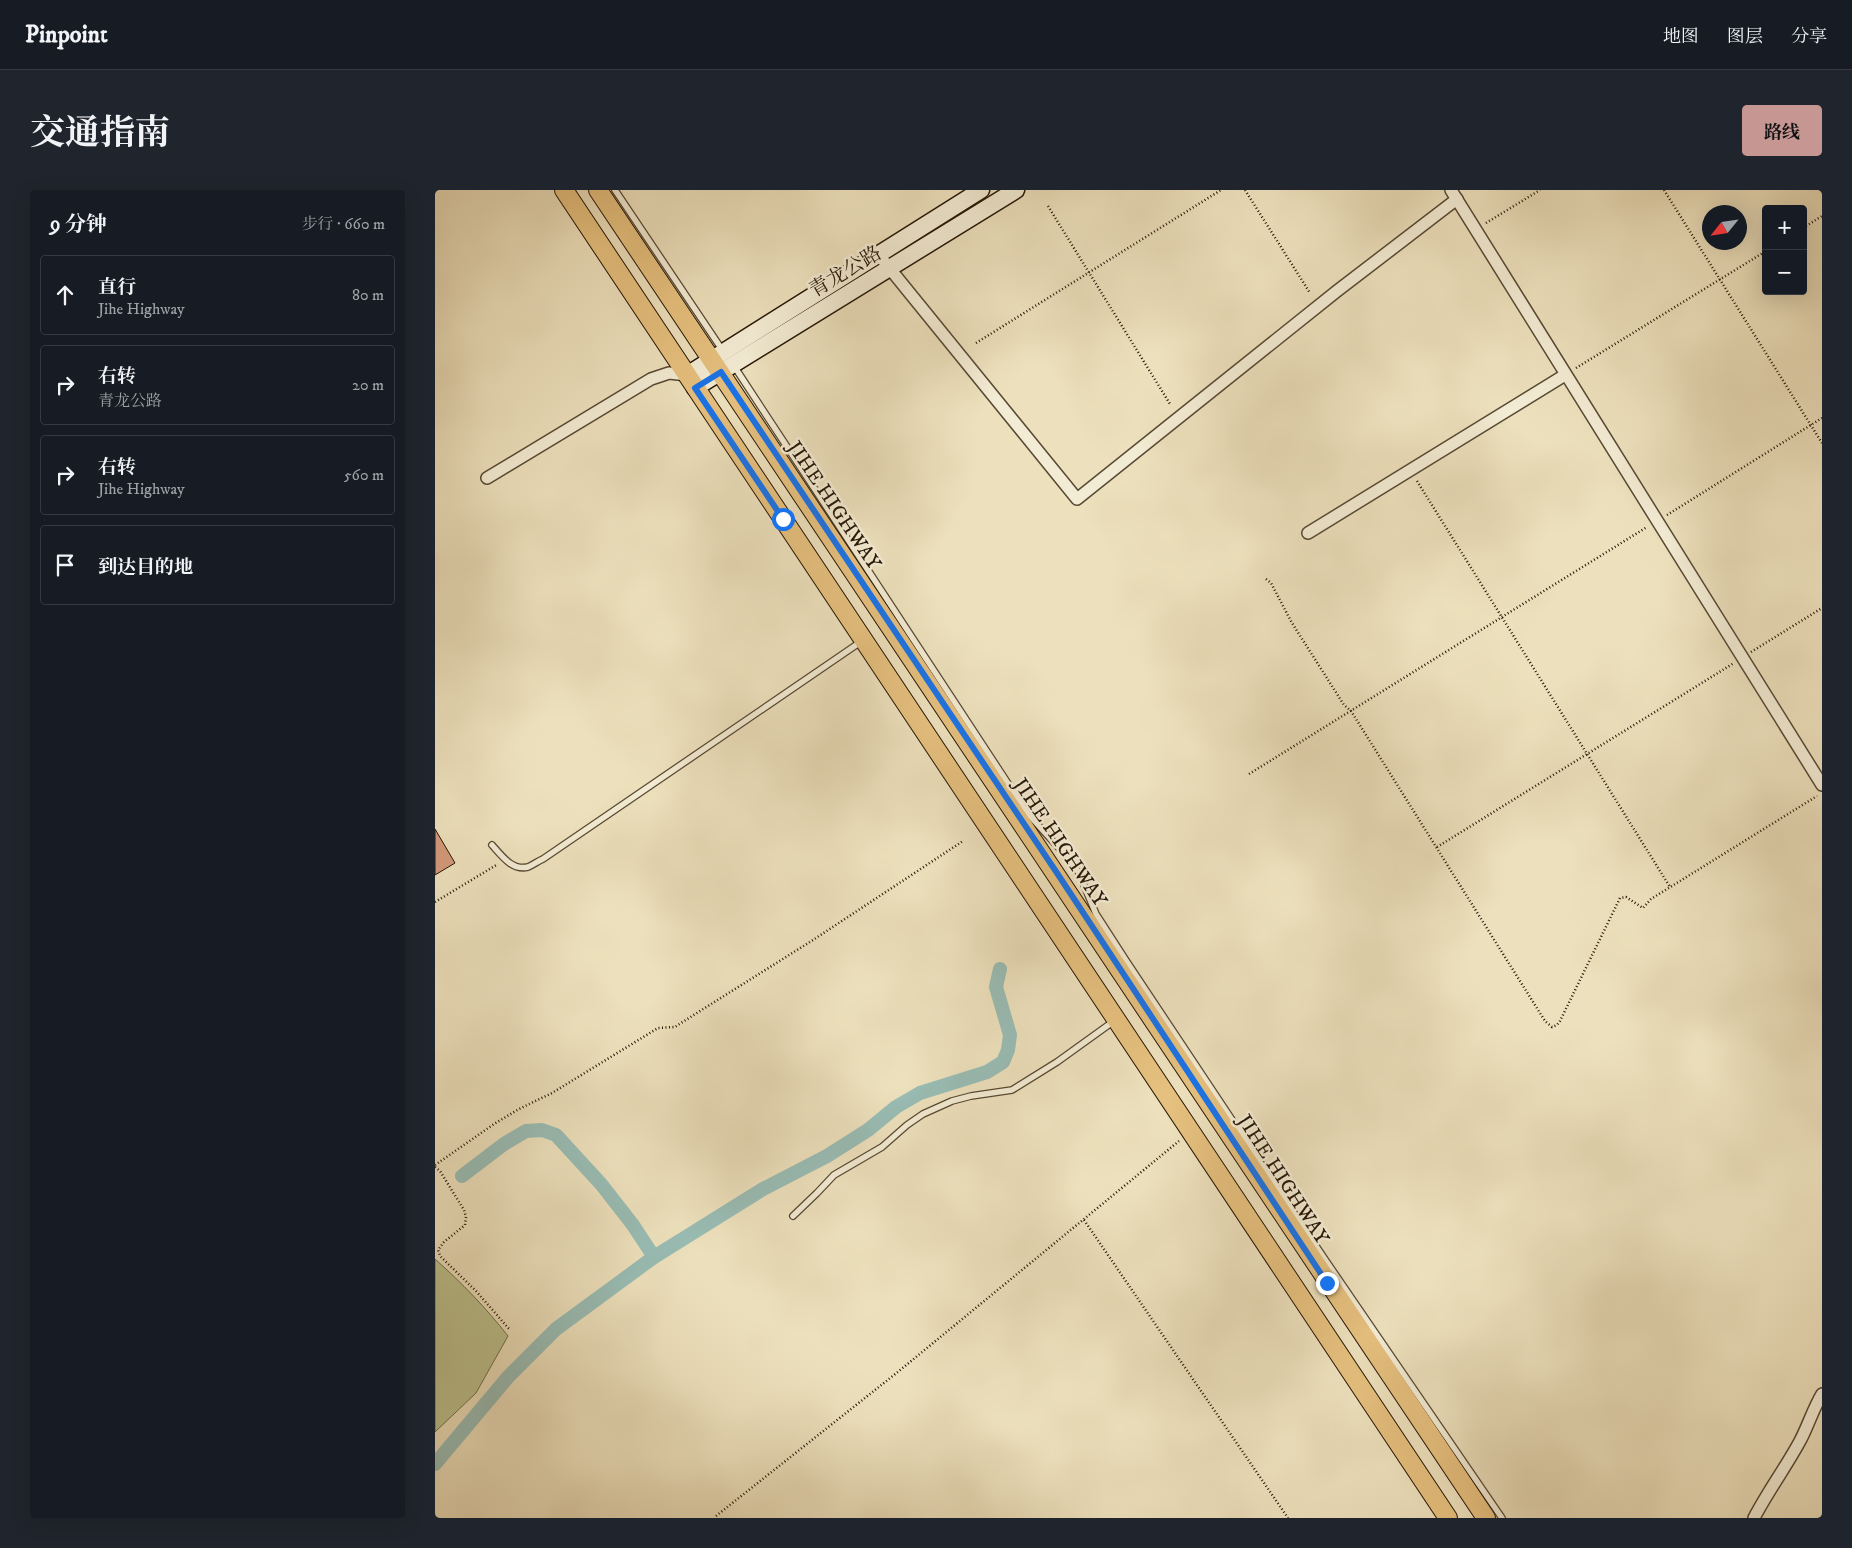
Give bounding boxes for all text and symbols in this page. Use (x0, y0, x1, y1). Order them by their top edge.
text: Pinpoint (25, 20, 108, 50)
text: 地图 (1663, 26, 1699, 48)
text: 图层 (1727, 26, 1763, 48)
text: 分享 (1791, 26, 1827, 48)
button: 路线 (1742, 105, 1822, 156)
text: 交通指南 (30, 112, 170, 156)
north arrow (1702, 205, 1747, 250)
map controls (1762, 205, 1807, 295)
button: + (1762, 205, 1807, 250)
text: 9 分钟 (50, 212, 107, 238)
text: 步行 · 660 m (302, 214, 385, 234)
street label: 青龙公路 (805, 241, 886, 304)
button: − (1762, 250, 1807, 295)
text: 直行 (98, 276, 136, 299)
icon: ahead (51, 281, 79, 309)
text: 80 m (352, 285, 384, 305)
text: Jihe Highway (98, 299, 185, 319)
text: 右转 (98, 365, 136, 388)
icon: right (51, 371, 79, 399)
text: 20 m (352, 375, 384, 395)
text: 青龙公路 (98, 391, 162, 411)
street label: JIHE HIGHWAY (780, 435, 886, 575)
text: 右转 (98, 456, 136, 479)
icon: right (51, 461, 79, 489)
text: 560 m (344, 465, 384, 485)
text: Jihe Highway (98, 479, 185, 499)
route start (772, 508, 795, 531)
icon: arrive (51, 551, 79, 579)
text: 到达目的地 (98, 556, 193, 579)
street label: JIHE HIGHWAY (1006, 772, 1112, 912)
street label: JIHE HIGHWAY (1230, 1109, 1334, 1250)
route end (1316, 1272, 1339, 1295)

